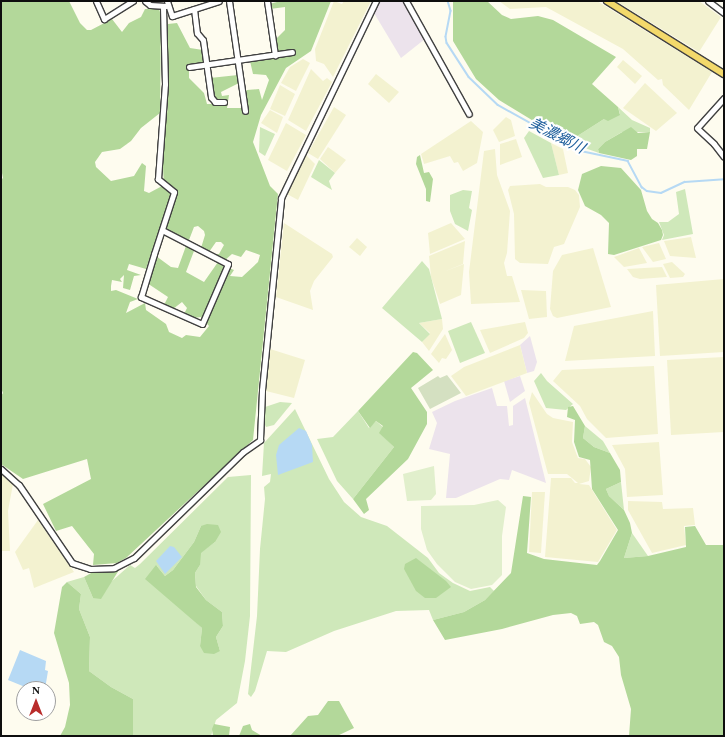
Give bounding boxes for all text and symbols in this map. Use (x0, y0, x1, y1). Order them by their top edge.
water label: 美濃郷川 (526, 114, 588, 158)
north arrow (16, 681, 56, 721)
text: N (32, 684, 40, 696)

